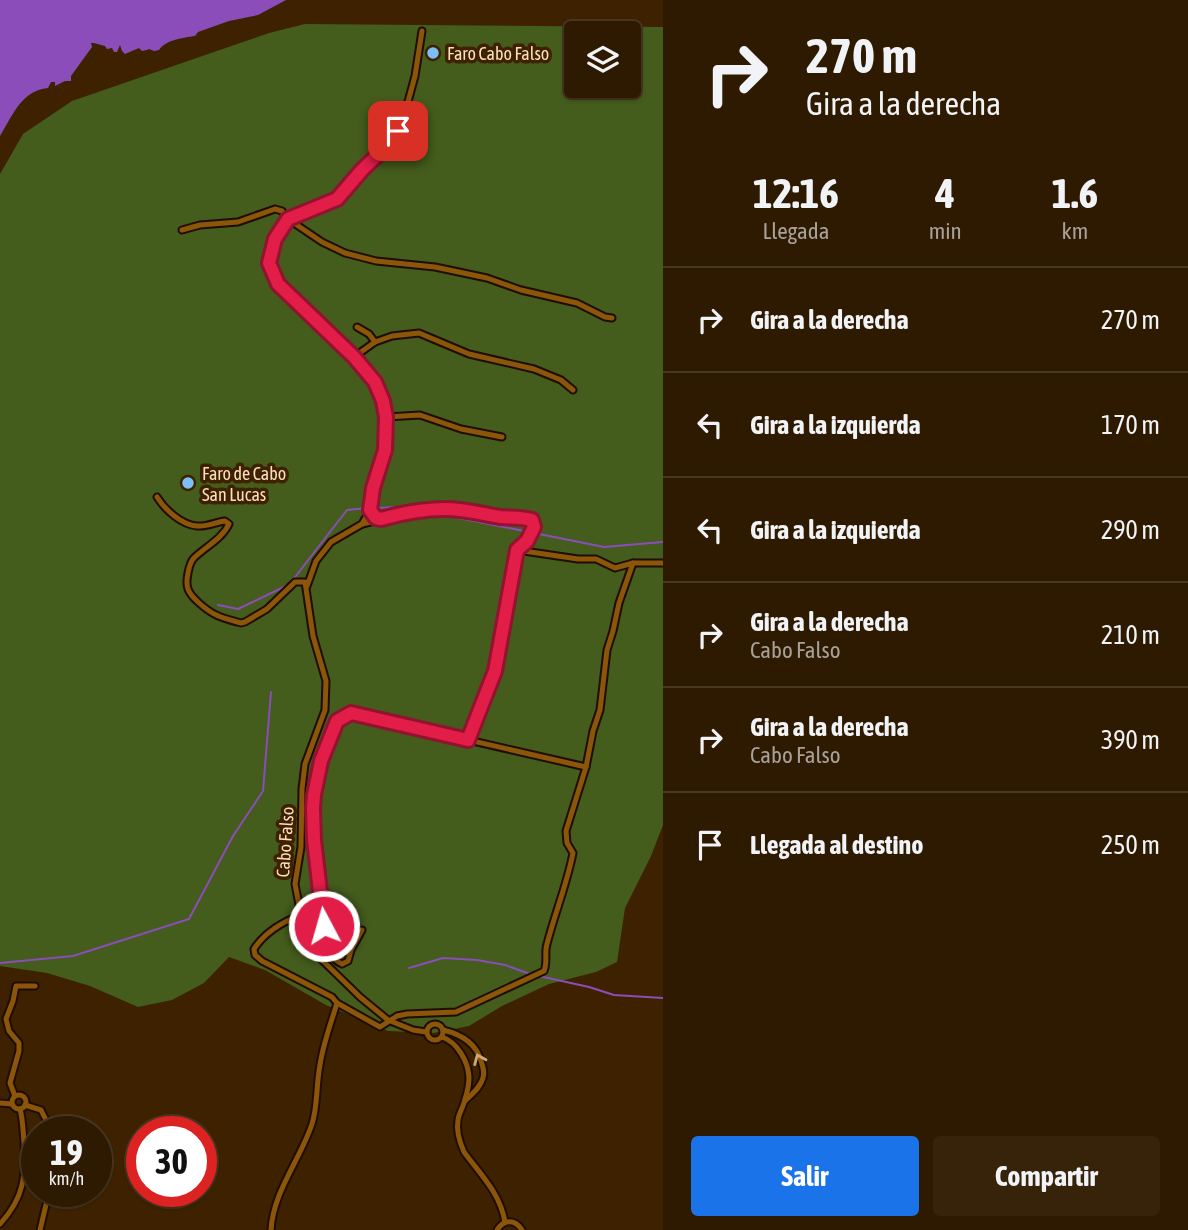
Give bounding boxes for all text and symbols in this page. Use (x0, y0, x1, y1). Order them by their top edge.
map controls (564, 21, 641, 98)
button: layers (564, 21, 641, 98)
text: 270 m (806, 27, 917, 83)
icon: right (691, 28, 782, 119)
place label: Faro Cabo Falso (447, 43, 549, 64)
marker: Faro Cabo Falso (425, 45, 441, 61)
text: Gira a la derecha (806, 85, 1001, 122)
pin (368, 101, 428, 161)
icon: arrive (379, 112, 417, 150)
text: 12:16 (753, 169, 839, 217)
text: 4 (935, 169, 955, 217)
text: 1.6 (1051, 169, 1098, 217)
text: Llegada (762, 218, 829, 244)
text: min (929, 218, 962, 244)
text: km (1062, 218, 1088, 244)
icon: right (691, 301, 729, 339)
text: Gira a la derecha (750, 305, 909, 335)
text: 270 m (1101, 305, 1160, 335)
icon: left (691, 406, 729, 444)
text: Gira a la izquierda (750, 410, 921, 440)
text: 170 m (1101, 410, 1160, 440)
place label: Faro de Cabo San Lucas (202, 463, 286, 505)
marker: Faro de Cabo San Lucas (180, 475, 196, 491)
icon: left (691, 511, 729, 549)
text: Gira a la izquierda (750, 515, 921, 545)
text: 290 m (1101, 515, 1160, 545)
text: Gira a la derecha (750, 607, 909, 637)
icon: right (691, 616, 729, 654)
text: 210 m (1101, 620, 1160, 650)
text: Cabo Falso (750, 637, 840, 663)
text: Gira a la derecha (750, 712, 909, 742)
icon: right (691, 721, 729, 759)
text: 390 m (1101, 725, 1160, 755)
text: Cabo Falso (750, 742, 840, 768)
street label: Cabo Falso (272, 806, 298, 878)
icon: arrive (691, 826, 729, 864)
text: Llegada al destino (750, 830, 923, 860)
text: 250 m (1101, 830, 1160, 860)
position arrow (287, 889, 361, 963)
one-way arrow (473, 1054, 487, 1066)
speed limit sign: 30 (126, 1116, 217, 1207)
text: 19 (50, 1132, 83, 1172)
button: Salir (691, 1136, 919, 1216)
button: Compartir (933, 1136, 1160, 1216)
text: km/h (49, 1168, 84, 1189)

